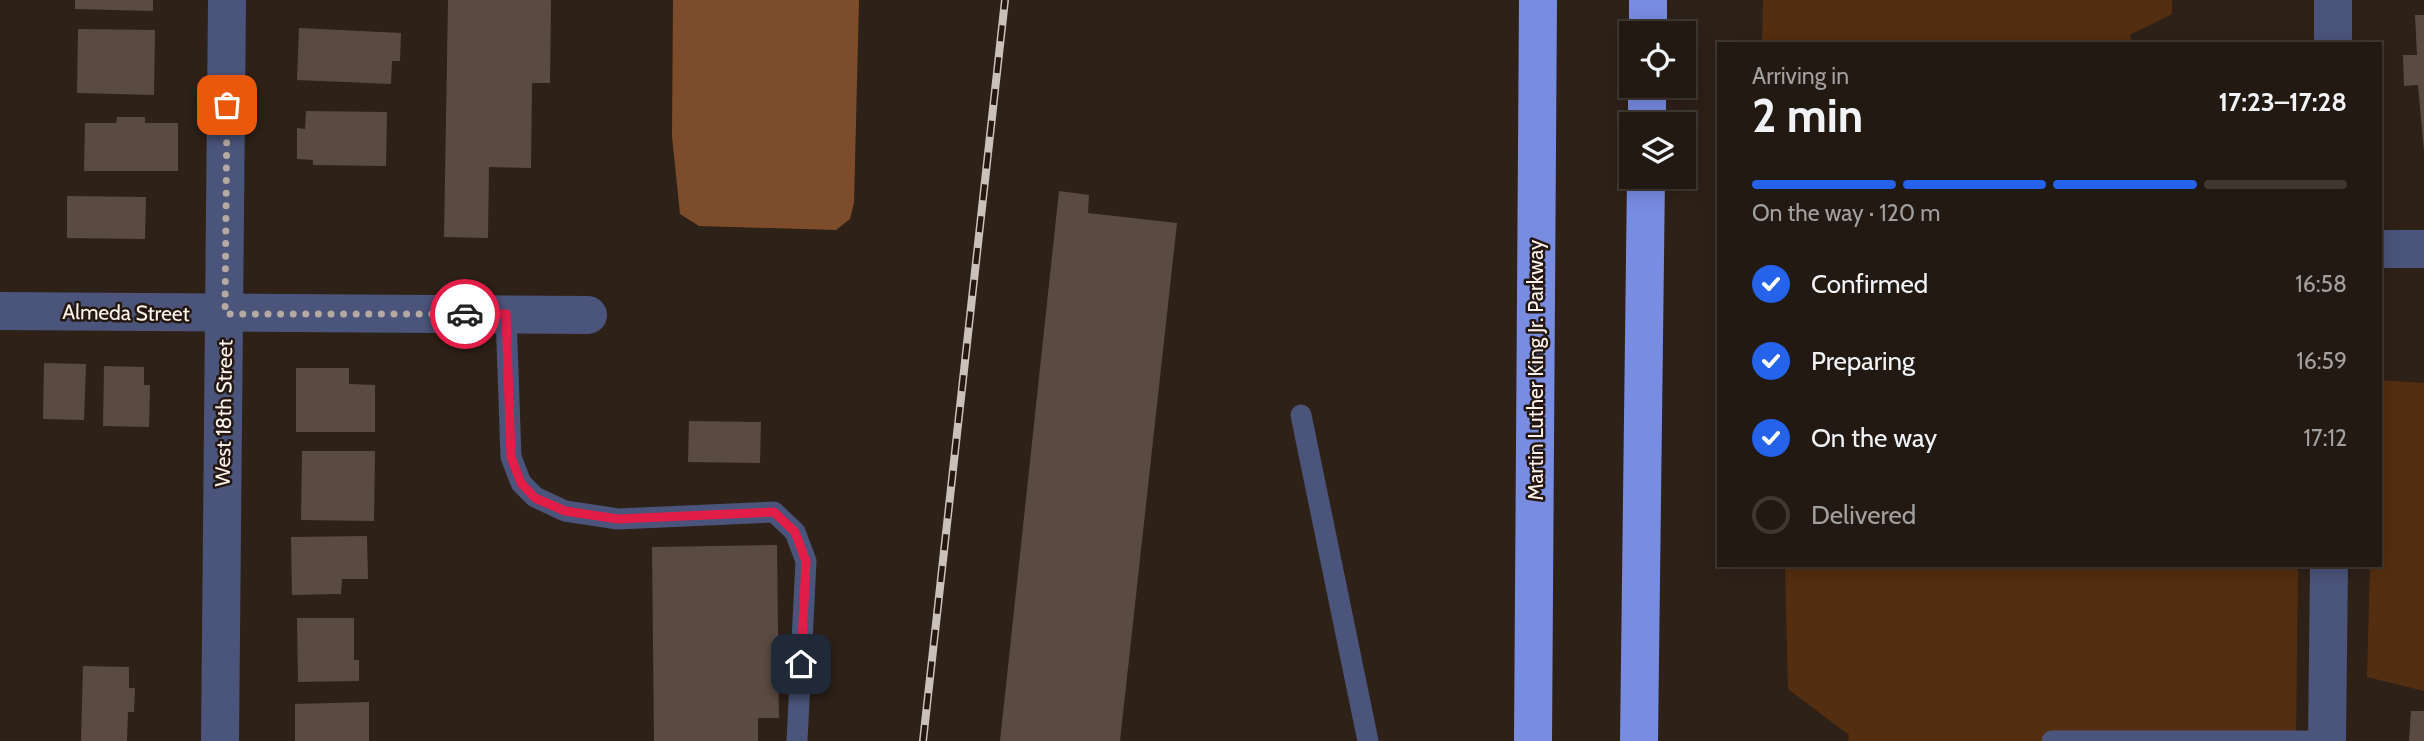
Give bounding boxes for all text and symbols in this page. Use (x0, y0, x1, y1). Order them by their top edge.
map controls (1619, 21, 1696, 189)
button: locate (1619, 21, 1696, 98)
text: Arriving in (1752, 62, 1849, 90)
pin (197, 75, 257, 135)
icon: bag (208, 86, 246, 124)
text: 17:23–17:28 (2218, 86, 2347, 118)
text: 2 min (1752, 88, 1863, 144)
button: layers (1619, 112, 1696, 189)
text: On the way · 120 m (1752, 199, 1940, 227)
street label: Martin Luther King Jr. Parkway (1523, 239, 1548, 500)
icon: check (1752, 265, 1790, 303)
text: Confirmed (1811, 268, 1928, 300)
text: 16:58 (2295, 270, 2347, 298)
courier (430, 279, 500, 349)
icon: car (446, 295, 484, 333)
street label: Almeda Street (62, 299, 190, 326)
street label: West 18th Street (210, 339, 237, 487)
icon: check (1752, 342, 1790, 380)
text: Preparing (1811, 345, 1915, 377)
text: 16:59 (2296, 347, 2347, 375)
icon: check (1752, 419, 1790, 457)
text: On the way (1811, 422, 1937, 454)
text: 17:12 (2304, 424, 2347, 452)
text: Delivered (1811, 499, 1916, 531)
pin (771, 634, 831, 694)
icon: home (782, 645, 820, 683)

